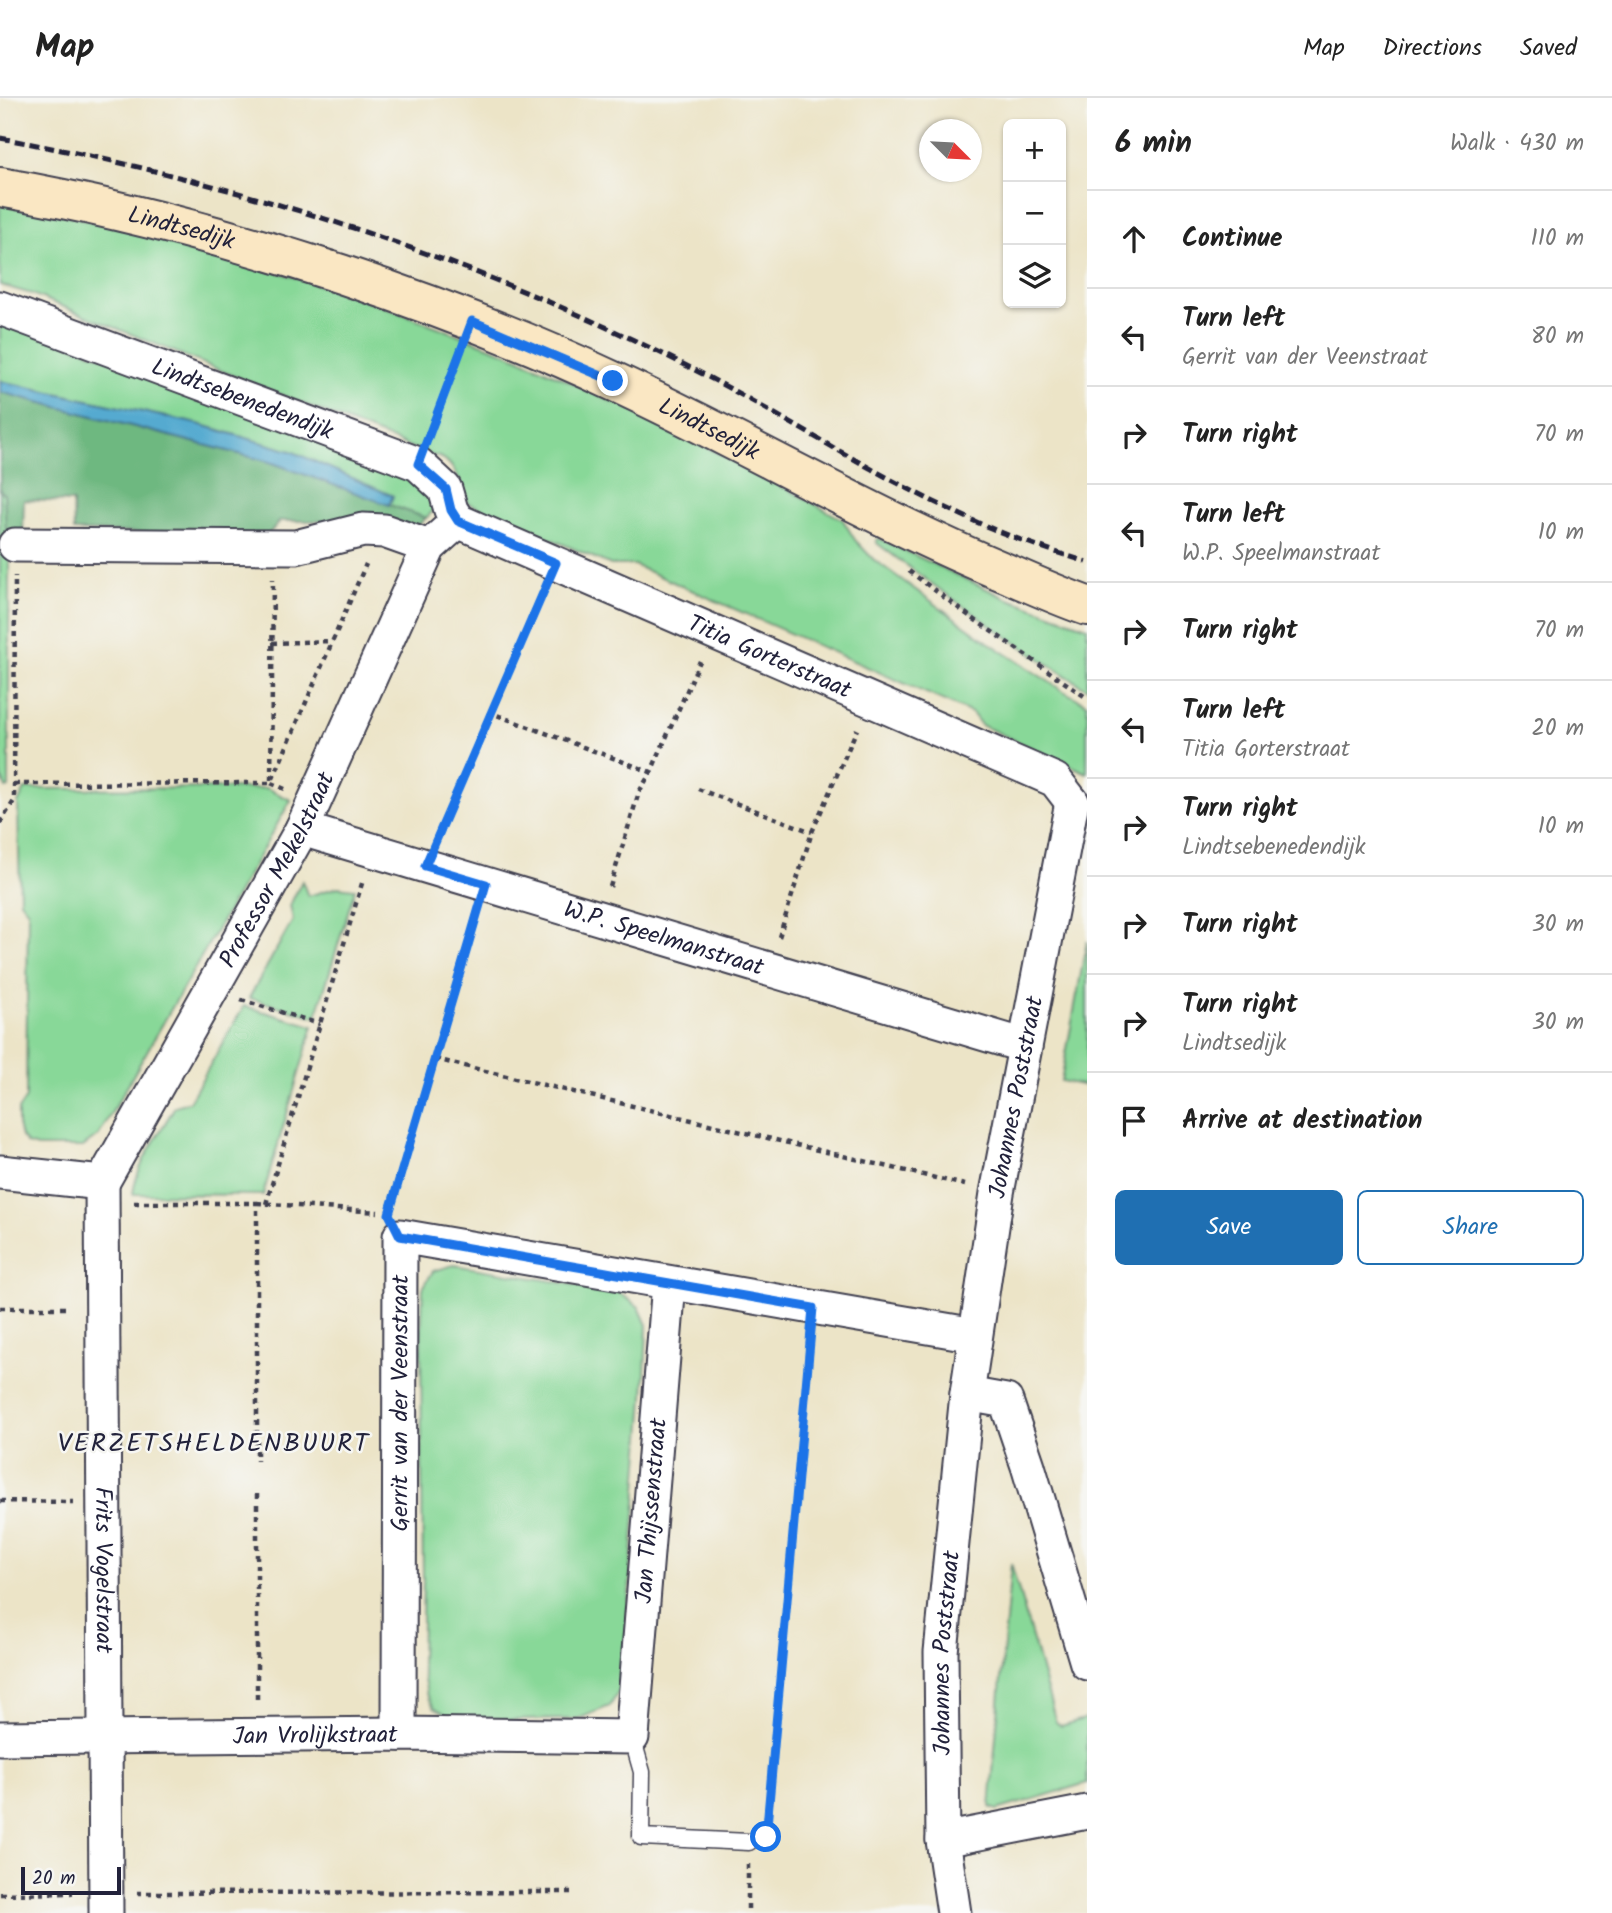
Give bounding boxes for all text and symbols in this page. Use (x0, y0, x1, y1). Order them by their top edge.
text: Map (35, 22, 95, 75)
text: Map (1303, 29, 1345, 68)
text: Directions (1383, 29, 1482, 68)
text: Saved (1520, 29, 1577, 68)
north arrow (919, 119, 982, 182)
map controls (1003, 119, 1066, 308)
button: + (1003, 119, 1066, 182)
text: 6 min (1115, 120, 1192, 168)
text: Walk · 430 m (1450, 126, 1584, 162)
button: − (1003, 182, 1066, 245)
street label: Lindtsedijk (124, 196, 240, 262)
text: Continue (1182, 218, 1283, 260)
icon: ahead (1115, 220, 1153, 258)
text: 110 m (1531, 221, 1584, 257)
button: layers (1003, 245, 1066, 308)
text: Turn left (1182, 298, 1285, 340)
icon: left (1115, 318, 1153, 356)
text: 80 m (1531, 319, 1584, 355)
text: Gerrit van der Veenstraat (1182, 340, 1428, 376)
street label: Lindtsebenedendijk (146, 348, 339, 452)
route end (597, 365, 628, 396)
street label: Lindtsedijk (651, 388, 767, 472)
text: Turn right (1182, 414, 1298, 456)
icon: right (1115, 416, 1153, 454)
text: 70 m (1534, 417, 1584, 453)
text: Turn left (1182, 494, 1285, 536)
icon: left (1115, 514, 1153, 552)
text: 10 m (1538, 515, 1584, 551)
text: W.P. Speelmanstraat (1182, 536, 1380, 572)
street label: Titia Gorterstraat (681, 605, 858, 711)
text: Turn right (1182, 610, 1298, 652)
icon: right (1115, 612, 1153, 650)
text: 70 m (1534, 613, 1584, 649)
text: Turn left (1182, 690, 1285, 732)
icon: left (1115, 710, 1153, 748)
text: 20 m (1532, 711, 1584, 747)
text: Titia Gorterstraat (1182, 732, 1350, 768)
street label: Professor Mekelstraat (209, 765, 347, 976)
text: Turn right (1182, 788, 1298, 830)
icon: right (1115, 808, 1153, 846)
text: 10 m (1538, 809, 1584, 845)
text: Lindtsebenedendijk (1182, 830, 1366, 866)
street label: W.P. Speelmanstraat (559, 891, 769, 988)
text: Turn right (1182, 904, 1298, 946)
icon: right (1115, 906, 1153, 944)
text: 30 m (1532, 907, 1584, 943)
text: Turn right (1182, 984, 1298, 1026)
street label: Johannes Poststraat (978, 992, 1055, 1202)
icon: right (1115, 1004, 1153, 1042)
text: 30 m (1532, 1005, 1584, 1041)
text: Lindtsedijk (1182, 1026, 1286, 1062)
text: Arrive at destination (1182, 1100, 1422, 1142)
icon: arrive (1115, 1102, 1153, 1140)
button: Save (1115, 1190, 1343, 1265)
button: Share (1357, 1190, 1584, 1265)
street label: Gerrit van der Veenstraat (381, 1274, 421, 1531)
street label: Jan Thijssenstraat (625, 1416, 679, 1605)
district label: VERZETSHELDENBUURT (58, 1423, 370, 1465)
street label: Frits Vogelstraat (83, 1487, 123, 1654)
street label: Johannes Poststraat (923, 1548, 972, 1756)
street label: Jan Vrolijkstraat (232, 1716, 398, 1757)
route start (750, 1821, 781, 1852)
scale bar (21, 1864, 121, 1896)
text: 20 m (32, 1864, 75, 1894)

